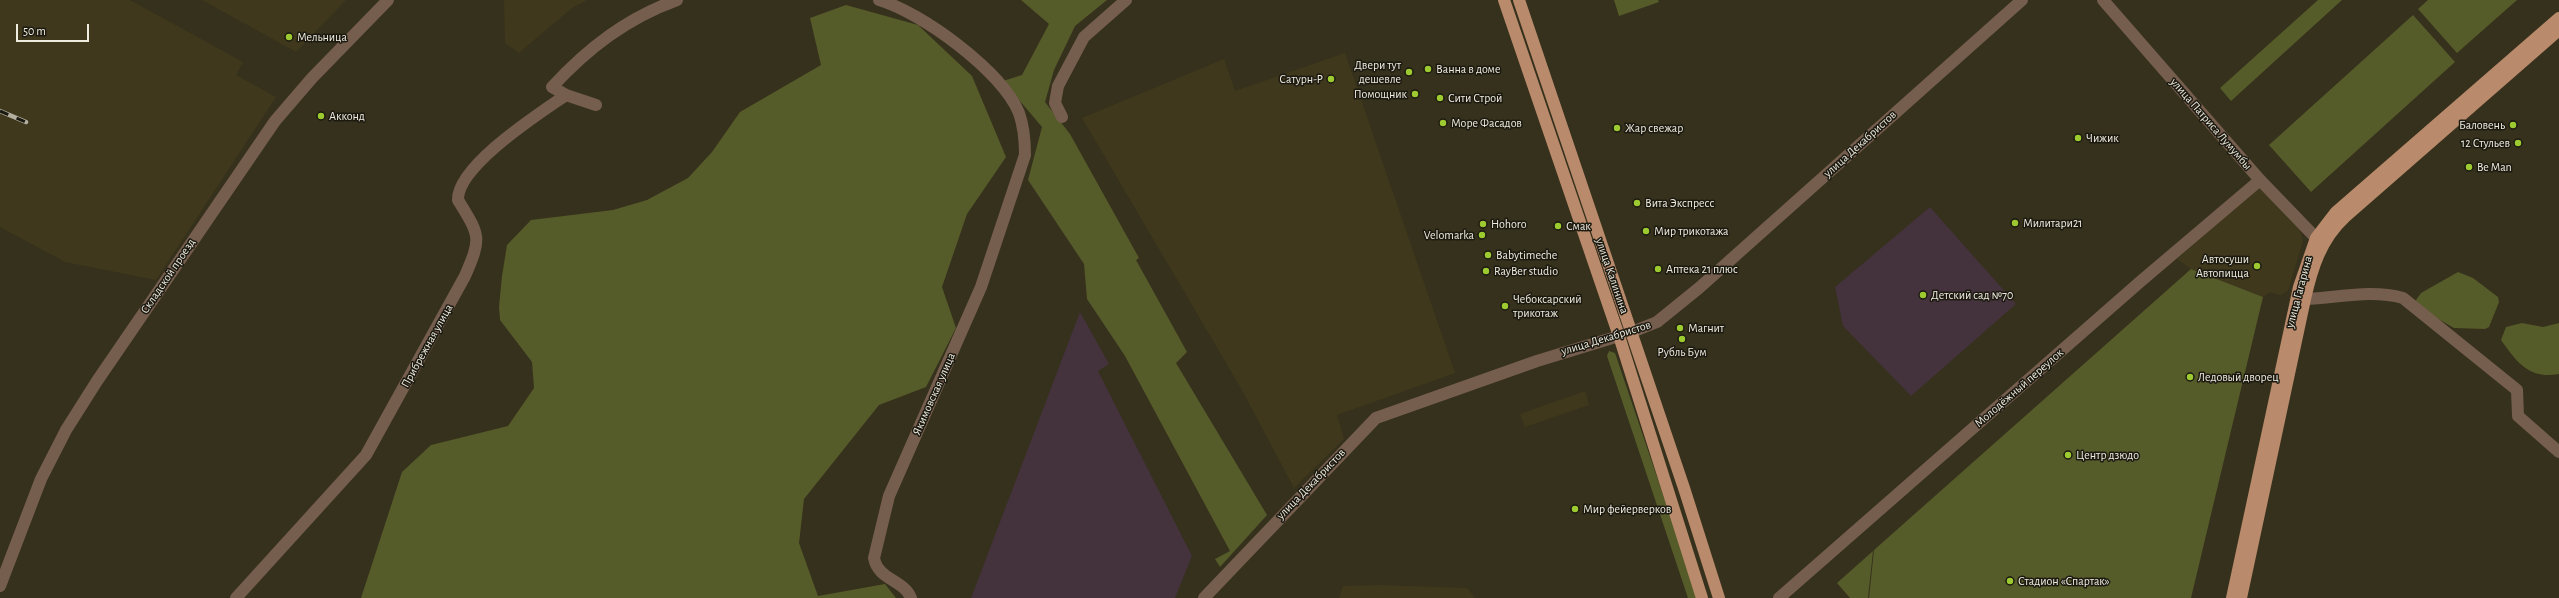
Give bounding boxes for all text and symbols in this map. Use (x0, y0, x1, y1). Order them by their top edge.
scale bar (18, 16, 91, 42)
text: 50 m (23, 25, 46, 37)
place label: Мельница (297, 30, 347, 44)
marker: Мельница (284, 32, 294, 42)
place label: Двери тут дешевле (1354, 58, 1401, 86)
place label: Ванна в доме (1436, 62, 1500, 76)
marker: Ванна в доме (1423, 64, 1433, 74)
marker: Двери тут дешевле (1404, 67, 1414, 77)
place label: Сатурн-Р (1279, 72, 1323, 86)
marker: Сатурн-Р (1326, 74, 1336, 84)
street label: улица Патриса Лумумбы (2167, 75, 2255, 173)
place label: Помощник (1354, 87, 1407, 101)
marker: Помощник (1410, 89, 1420, 99)
place label: Сити Строй (1448, 91, 1502, 105)
marker: Сити Строй (1435, 93, 1445, 103)
street label: улица Декабристов (1821, 108, 1899, 180)
place label: Акконд (329, 109, 365, 123)
marker: Акконд (316, 111, 326, 121)
place label: Море Фасадов (1451, 116, 1522, 130)
marker: Море Фасадов (1438, 118, 1448, 128)
place label: Баловень (2459, 118, 2505, 132)
marker: Баловень (2508, 120, 2518, 130)
place label: Жар свежар (1625, 121, 1683, 135)
marker: Жар свежар (1612, 123, 1622, 133)
place label: Чижик (2086, 131, 2119, 145)
marker: Чижик (2073, 133, 2083, 143)
place label: 12 Стульев (2461, 136, 2510, 150)
marker: 12 Стульев (2513, 138, 2523, 148)
place label: Be Man (2477, 160, 2512, 174)
marker: Be Man (2464, 162, 2474, 172)
place label: Вита Экспресс (1645, 196, 1714, 210)
marker: Вита Экспресс (1632, 198, 1642, 208)
place label: Милитари21 (2023, 216, 2082, 230)
place label: Hohoro (1491, 217, 1527, 231)
marker: Милитари21 (2010, 218, 2020, 228)
marker: Hohoro (1478, 219, 1488, 229)
place label: Смак (1566, 219, 1591, 233)
marker: Смак (1553, 221, 1563, 231)
place label: Мир трикотажа (1654, 224, 1729, 238)
marker: Мир трикотажа (1641, 226, 1651, 236)
place label: Velomarka (1424, 228, 1474, 242)
marker: Velomarka (1477, 230, 1487, 240)
street label: Складской проезд (137, 236, 199, 316)
street label: улица Калинина (1592, 236, 1632, 316)
place label: Babytimeche (1496, 248, 1557, 262)
marker: Babytimeche (1483, 250, 1493, 260)
place label: Автосуши Автопицца (2196, 252, 2249, 280)
street label: улица Гагарина (2282, 254, 2316, 330)
marker: Автосуши Автопицца (2252, 261, 2262, 271)
place label: Аптека 21 плюс (1666, 262, 1738, 276)
place label: RayBer studio (1494, 264, 1558, 278)
marker: Аптека 21 плюс (1653, 264, 1663, 274)
marker: RayBer studio (1481, 266, 1491, 276)
place label: Детский сад №70 (1931, 288, 2013, 302)
marker: Детский сад №70 (1918, 290, 1928, 300)
place label: Чебоксарский трикотаж (1513, 292, 1581, 320)
marker: Чебоксарский трикотаж (1500, 301, 1510, 311)
street label: Прибрежная улица (398, 302, 456, 390)
street label: улица Декабристов (1559, 318, 1653, 358)
place label: Магнит (1688, 321, 1724, 335)
marker: Магнит (1675, 323, 1685, 333)
marker: Рубль Бум (1677, 334, 1687, 344)
place label: Рубль Бум (1657, 345, 1707, 359)
street label: Молодёжный переулок (1972, 346, 2066, 430)
street label: Якимовская улица (909, 351, 959, 437)
place label: Ледовый дворец (2198, 370, 2279, 384)
marker: Ледовый дворец (2185, 372, 2195, 382)
street label: улица Декабристов (1273, 446, 1349, 522)
place label: Центр дзюдо (2076, 448, 2139, 462)
marker: Центр дзюдо (2063, 450, 2073, 460)
place label: Мир фейерверков (1583, 502, 1671, 516)
marker: Мир фейерверков (1570, 504, 1580, 514)
place label: Стадион «Спартак» (2018, 574, 2110, 588)
marker: Стадион «Спартак» (2005, 576, 2015, 586)

